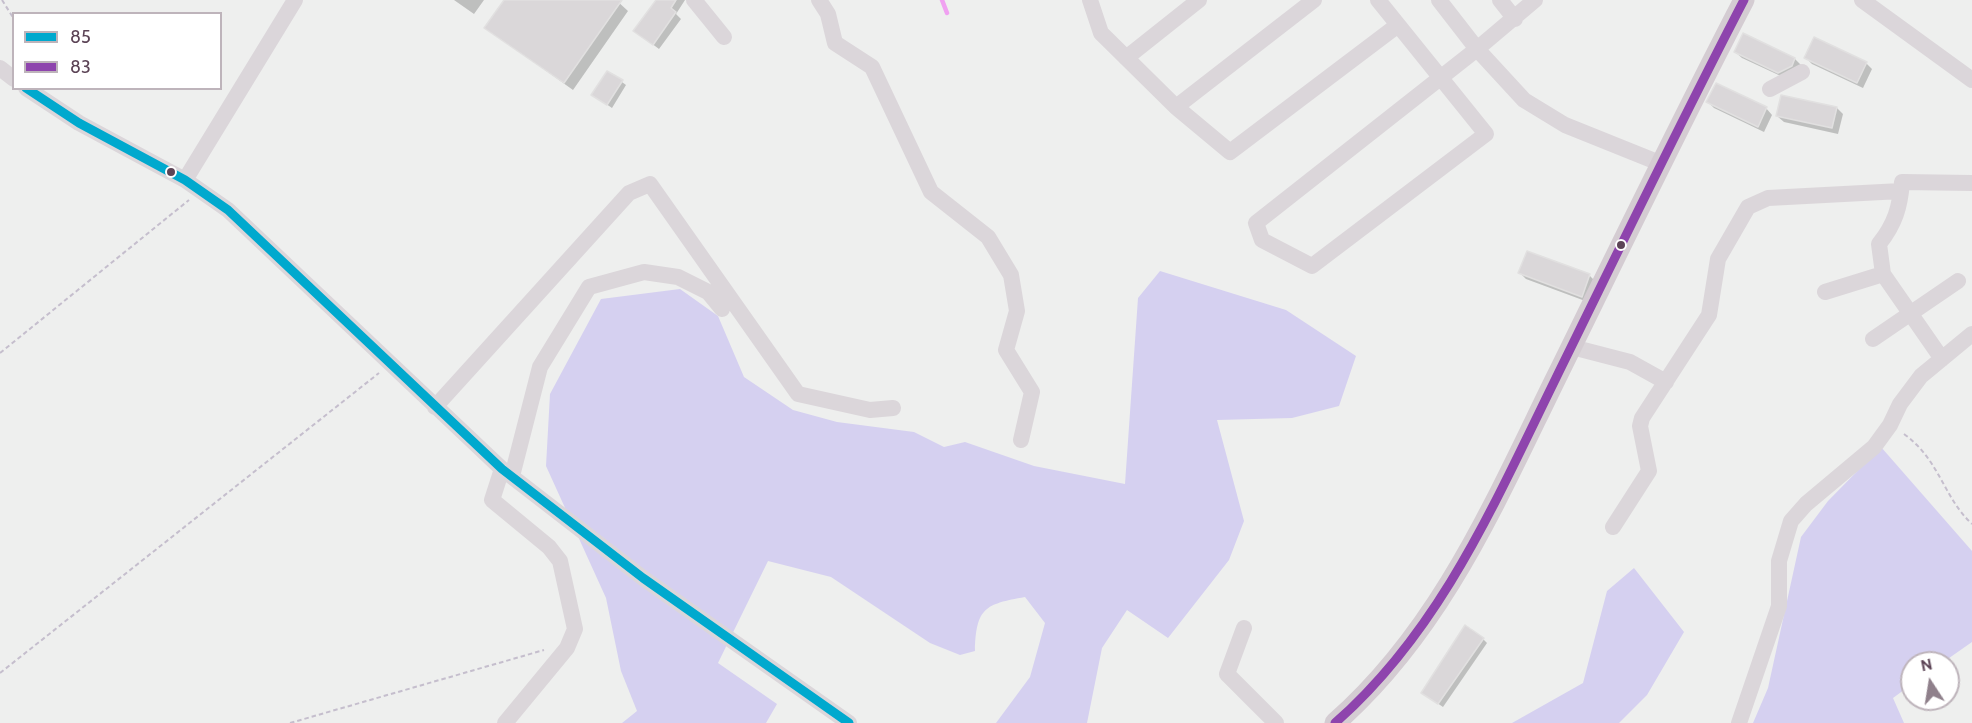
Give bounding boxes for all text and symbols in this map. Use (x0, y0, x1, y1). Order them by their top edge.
legend (12, 12, 222, 90)
text: 85 (70, 26, 91, 48)
text: 83 (70, 56, 91, 78)
unlabelled marker (165, 166, 177, 178)
unlabelled marker (1615, 239, 1627, 251)
north arrow (1900, 651, 1960, 711)
text: N (1919, 654, 1934, 675)

